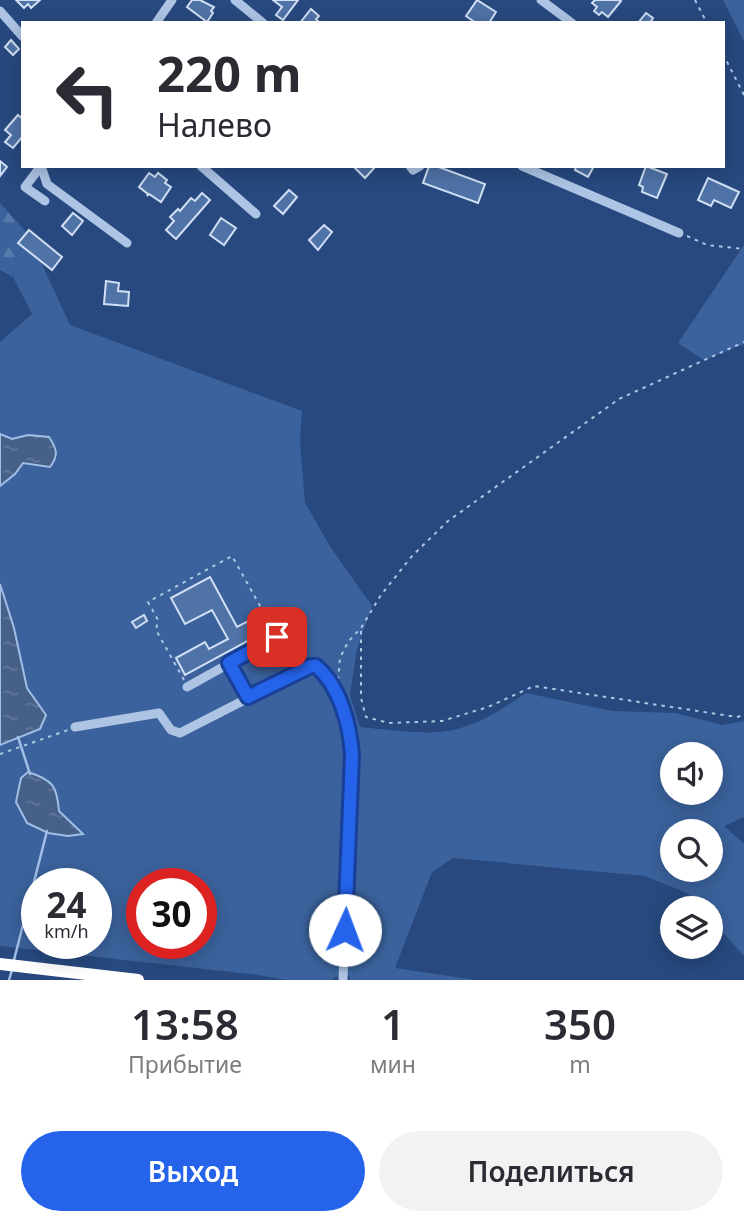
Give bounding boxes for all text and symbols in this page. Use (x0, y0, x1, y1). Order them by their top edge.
text: 220 m (157, 40, 302, 106)
icon: left (42, 49, 133, 140)
text: Налево (157, 103, 272, 146)
pin (247, 607, 307, 667)
icon: arrive (258, 618, 296, 656)
map controls (660, 742, 723, 959)
button: sound (660, 742, 723, 805)
button: search (660, 819, 723, 882)
speed limit sign: 30 (126, 868, 217, 959)
text: 24 (46, 881, 87, 928)
position arrow (308, 893, 382, 967)
button: layers (660, 896, 723, 959)
text: km/h (44, 919, 89, 943)
text: 13:58 (131, 995, 239, 1052)
text: 1 (381, 995, 405, 1052)
text: 350 (544, 995, 616, 1052)
text: Прибытие (128, 1048, 242, 1080)
text: мин (370, 1048, 416, 1080)
text: m (569, 1048, 591, 1080)
button: Выход (21, 1131, 365, 1211)
button: Поделиться (379, 1131, 723, 1211)

